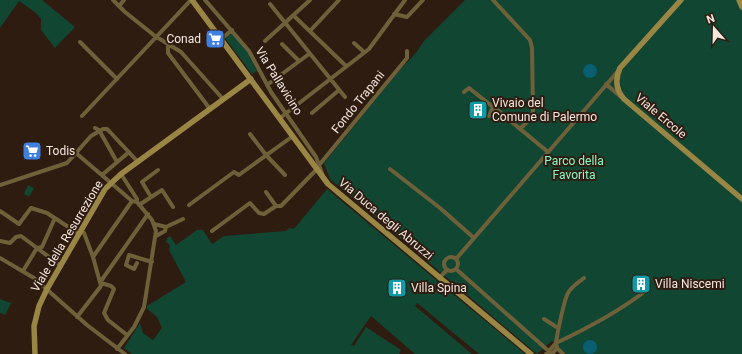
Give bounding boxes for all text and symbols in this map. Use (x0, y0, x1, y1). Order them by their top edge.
north arrow (694, 8, 734, 48)
text: N (705, 12, 717, 27)
supermarket icon: Conad (204, 28, 226, 50)
place label: Conad (166, 32, 201, 46)
street label: Via Pallavicino (252, 44, 306, 118)
street label: Fondo Trapani (329, 68, 387, 136)
street label: Viale Ercole (633, 91, 689, 141)
place label: Vivaio del Comune di Palermo (492, 96, 597, 124)
building icon: Vivaio del Comune di Palermo (467, 99, 489, 121)
supermarket icon: Todis (21, 140, 43, 162)
place label: Todis (46, 144, 75, 158)
park label: Parco della Favorita (544, 154, 604, 182)
street label: Via Duca degli Abruzzi (336, 175, 436, 263)
street label: Viale della Resurrezione (28, 178, 106, 294)
building icon: Villa Niscemi (630, 273, 652, 295)
building icon: Villa Spina (386, 277, 408, 299)
place label: Villa Niscemi (655, 277, 725, 291)
place label: Villa Spina (411, 281, 467, 295)

